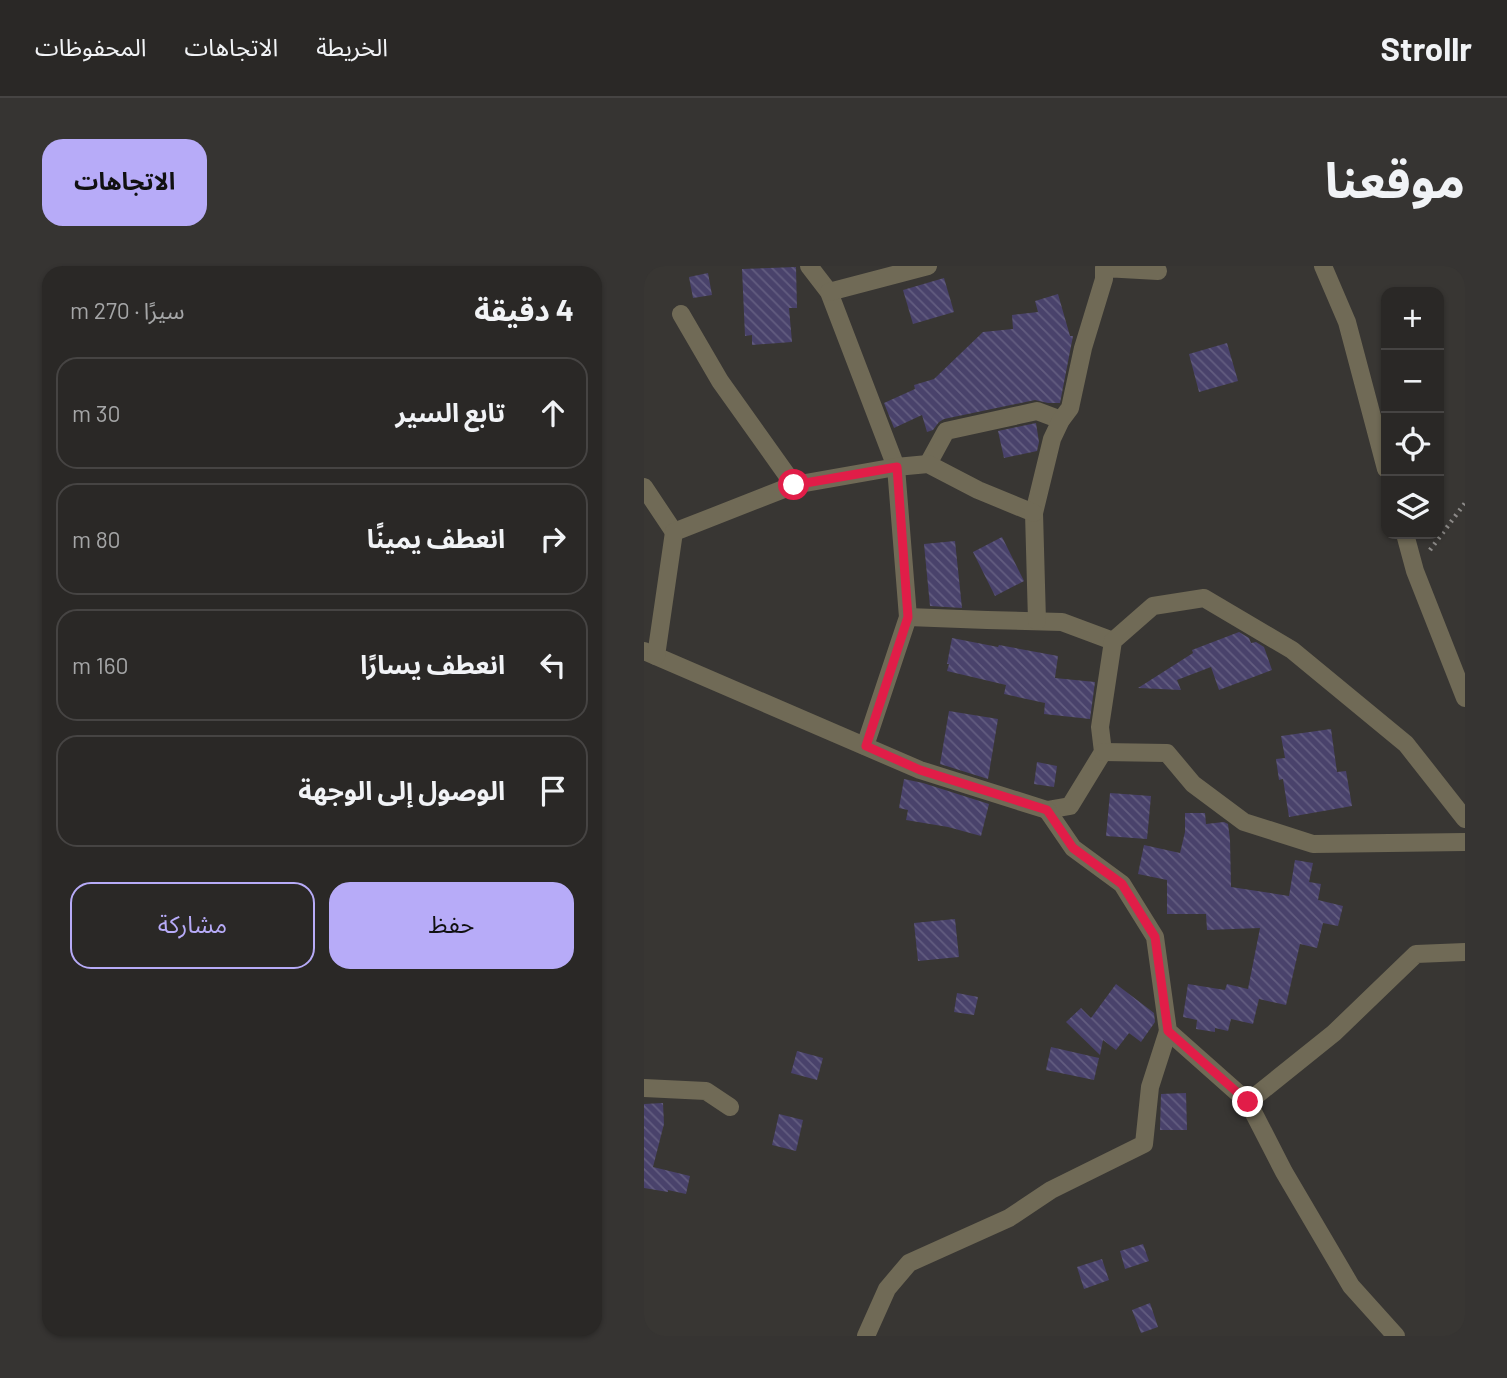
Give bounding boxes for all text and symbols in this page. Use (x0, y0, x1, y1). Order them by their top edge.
text: Strollr (1380, 28, 1472, 68)
text: المحفوظات (35, 32, 146, 61)
text: الاتجاهات (184, 32, 278, 61)
text: الخريطة (316, 32, 388, 61)
button: الاتجاهات (42, 139, 207, 226)
text: موقعنا (1325, 149, 1465, 208)
map controls (1381, 287, 1444, 539)
button: + (1381, 287, 1444, 350)
text: 4 دقيقة (474, 291, 574, 327)
text: سيرًا · 270 m (70, 296, 185, 324)
button: − (1381, 350, 1444, 413)
icon: ahead (534, 394, 572, 432)
text: تابع السير (395, 396, 505, 427)
text: 30 m (72, 399, 120, 427)
button: locate (1381, 413, 1444, 476)
route start (778, 469, 809, 500)
button: layers (1381, 476, 1444, 539)
icon: right (534, 520, 572, 558)
text: انعطف يمينًا (367, 522, 505, 553)
text: 80 m (72, 525, 121, 553)
icon: left (534, 646, 572, 684)
text: انعطف يسارًا (360, 648, 505, 679)
text: 160 m (72, 651, 129, 679)
icon: arrive (534, 772, 572, 810)
text: الوصول إلى الوجهة (298, 774, 505, 805)
button: مشاركة (70, 882, 315, 969)
button: حفظ (329, 882, 574, 969)
route end (1232, 1086, 1263, 1117)

